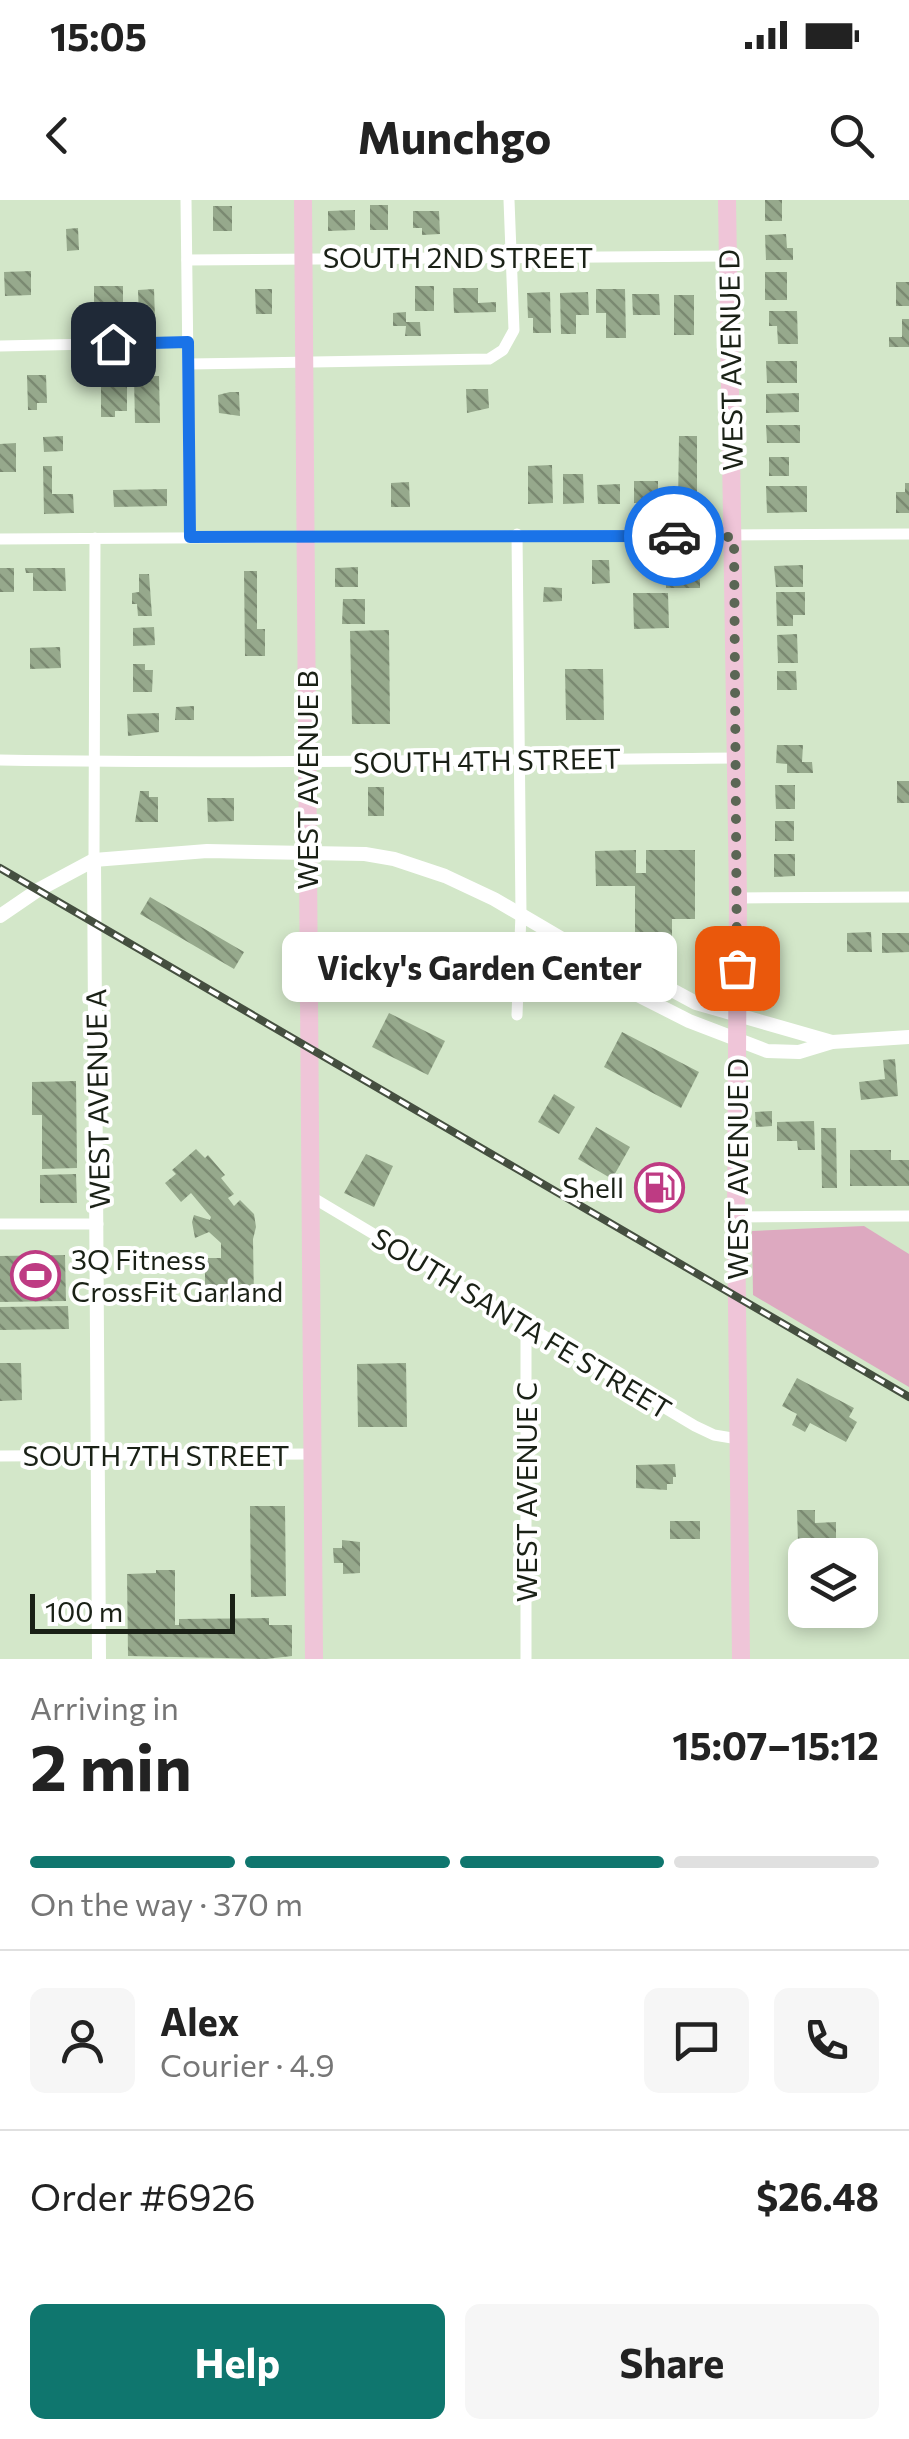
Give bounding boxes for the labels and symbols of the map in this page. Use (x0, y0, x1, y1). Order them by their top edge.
street label: SOUTH 2ND STREET (323, 240, 593, 274)
street label: WEST AVENUE D (711, 249, 749, 471)
pin (71, 302, 156, 387)
courier (624, 486, 724, 586)
street label: WEST AVENUE B (290, 670, 324, 890)
street label: SOUTH 4TH STREET (353, 741, 621, 779)
pin (695, 926, 780, 1011)
callout: Vicky's Garden Center (282, 933, 677, 1003)
street label: WEST AVENUE A (78, 988, 116, 1210)
street label: WEST AVENUE D (720, 1058, 754, 1280)
fuel station icon: Shell (633, 1161, 685, 1213)
place label: Shell (563, 1170, 624, 1204)
street label: SOUTH SANTA FE STREET (366, 1220, 678, 1426)
place label: 3Q Fitness CrossFit Garland (71, 1242, 283, 1308)
sports icon: 3Q Fitness CrossFit Garland (10, 1249, 62, 1301)
street label: WEST AVENUE C (509, 1382, 543, 1602)
street label: SOUTH 7TH STREET (22, 1438, 290, 1472)
scale bar (30, 1589, 235, 1634)

